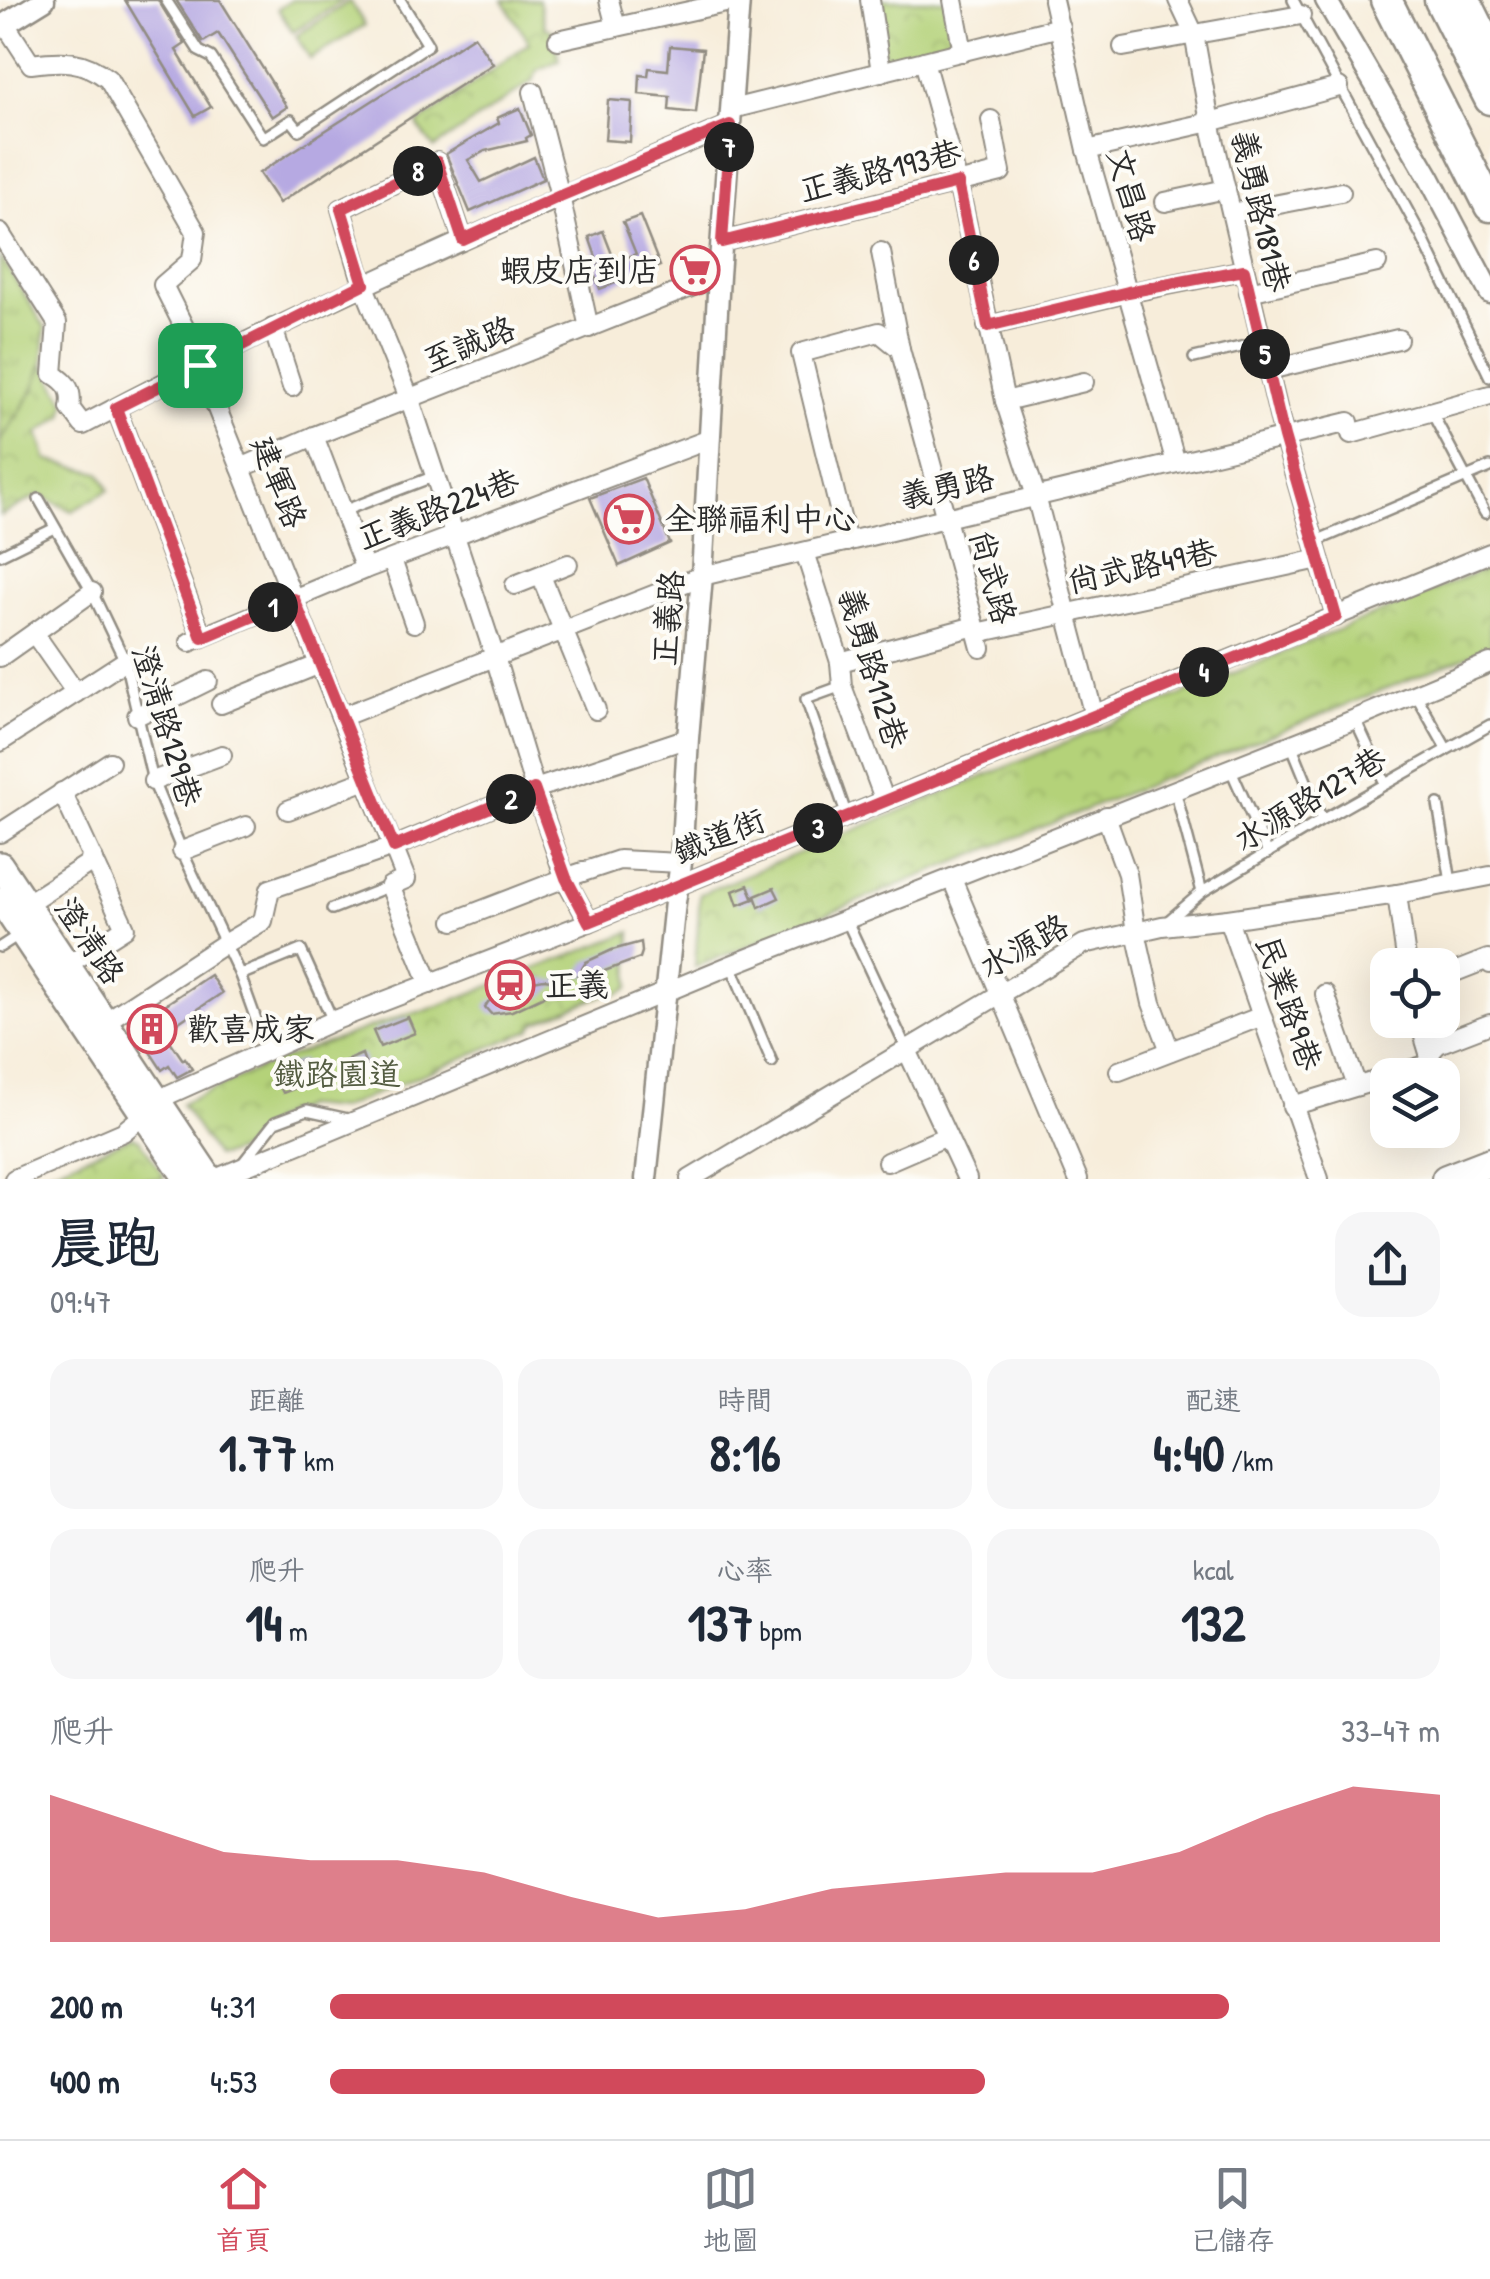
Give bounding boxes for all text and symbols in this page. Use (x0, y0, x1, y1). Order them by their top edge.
pin: 7 (704, 122, 754, 172)
street label: 義勇路181巷 (1222, 126, 1301, 296)
text: 7 (722, 128, 736, 166)
street label: 正義路193巷 (794, 130, 965, 211)
street label: 文昌路 (1098, 143, 1165, 247)
pin: 8 (393, 146, 443, 196)
text: 8 (412, 152, 424, 190)
pin: 6 (949, 235, 999, 285)
text: 6 (968, 241, 980, 279)
supermarket icon: 蝦皮店到店 (669, 244, 721, 296)
place label: 蝦皮店到店 (500, 248, 660, 291)
street label: 至誠路 (416, 306, 521, 381)
pin (158, 323, 243, 408)
pin: 5 (1240, 329, 1290, 379)
text: 5 (1259, 335, 1271, 373)
icon: arrive (173, 338, 228, 393)
street label: 建軍路 (242, 429, 317, 534)
street label: 義勇路 (895, 455, 999, 518)
street label: 正義路224巷 (351, 458, 525, 559)
supermarket icon: 全聯福利中心 (603, 493, 655, 545)
place label: 全聯福利中心 (664, 497, 856, 540)
street label: 尚武路 (960, 525, 1027, 629)
street label: 尚武路49巷 (1063, 529, 1221, 602)
street label: 正義路 (642, 568, 693, 668)
pin: 1 (248, 582, 298, 632)
street label: 義勇路112巷 (829, 582, 918, 754)
text: 1 (268, 588, 278, 626)
street label: 澄清路129巷 (123, 640, 212, 812)
pin: 4 (1179, 647, 1229, 697)
text: 4 (1199, 653, 1209, 691)
street label: 水源路127巷 (1226, 736, 1394, 861)
pin: 2 (486, 774, 536, 824)
text: 2 (504, 780, 518, 818)
street label: 鐵道街 (666, 798, 771, 873)
pin: 3 (793, 803, 843, 853)
text: 3 (812, 809, 824, 847)
street label: 澄清路 (46, 889, 135, 993)
street label: 水源路 (971, 903, 1076, 988)
street label: 民業路9巷 (1246, 930, 1333, 1076)
map controls (1370, 948, 1460, 1148)
button: locate (1370, 948, 1460, 1038)
station icon: 正義 (484, 959, 536, 1011)
place label: 正義 (545, 963, 609, 1006)
building icon: 歡喜成家 (126, 1003, 178, 1055)
place label: 歡喜成家 (187, 1007, 315, 1050)
park label: 鐵路園道 (273, 1052, 401, 1095)
button: layers (1370, 1058, 1460, 1148)
text: 晨跑 (50, 1205, 160, 1279)
button: share (1335, 1212, 1440, 1317)
text: 09:47 (50, 1280, 111, 1323)
text: 距離 (249, 1381, 305, 1419)
text: 時間 (717, 1381, 773, 1419)
text: 配速 (1185, 1381, 1241, 1419)
text: 1.77 (219, 1419, 297, 1487)
text: 8:16 (709, 1419, 781, 1487)
text: 4:40 (1153, 1419, 1225, 1487)
text: km (297, 1442, 334, 1480)
text: /km (1225, 1442, 1274, 1480)
text: 爬升 (249, 1551, 305, 1589)
text: 心率 (717, 1551, 773, 1589)
text: kcal (1193, 1551, 1234, 1589)
text: 14 (245, 1589, 282, 1657)
text: 137 (688, 1589, 753, 1657)
text: 132 (1181, 1589, 1245, 1657)
text: m (282, 1612, 308, 1650)
text: bpm (753, 1612, 802, 1650)
text: 爬升 (50, 1709, 114, 1752)
text: 33–47 m (1341, 1709, 1440, 1752)
text: 200 m (50, 1985, 123, 2028)
text: 4:31 (210, 1985, 255, 2028)
text: 400 m (50, 2060, 120, 2103)
text: 4:53 (210, 2060, 257, 2103)
tab: 首頁 (216, 2161, 272, 2259)
tab: 地圖 (703, 2161, 759, 2259)
tab: 已儲存 (1190, 2161, 1274, 2259)

